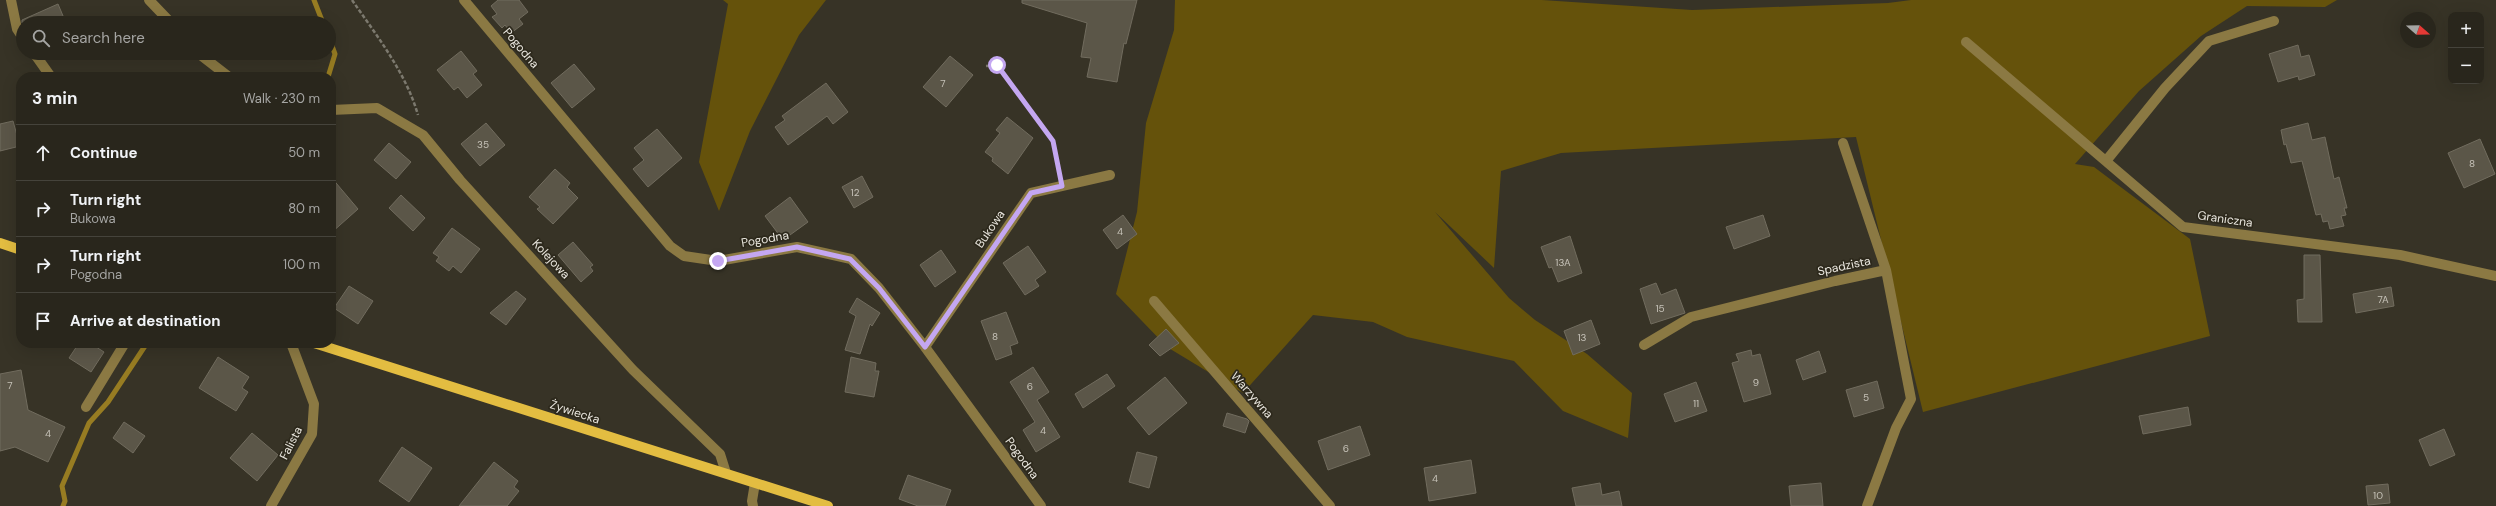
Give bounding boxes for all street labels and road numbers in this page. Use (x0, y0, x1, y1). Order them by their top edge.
street label: Pogodna (499, 24, 543, 72)
street label: Bukowa (972, 207, 1008, 251)
street label: Graniczna (2196, 207, 2254, 231)
street label: Pogodna (740, 227, 790, 251)
street label: Kolejowa (529, 236, 573, 282)
street label: Spadzista (1816, 253, 1872, 279)
street label: Warzywna (1227, 368, 1277, 422)
street label: Żywiecka (548, 396, 602, 428)
street label: Falista (276, 424, 306, 462)
street label: Pogodna (1001, 434, 1043, 482)

